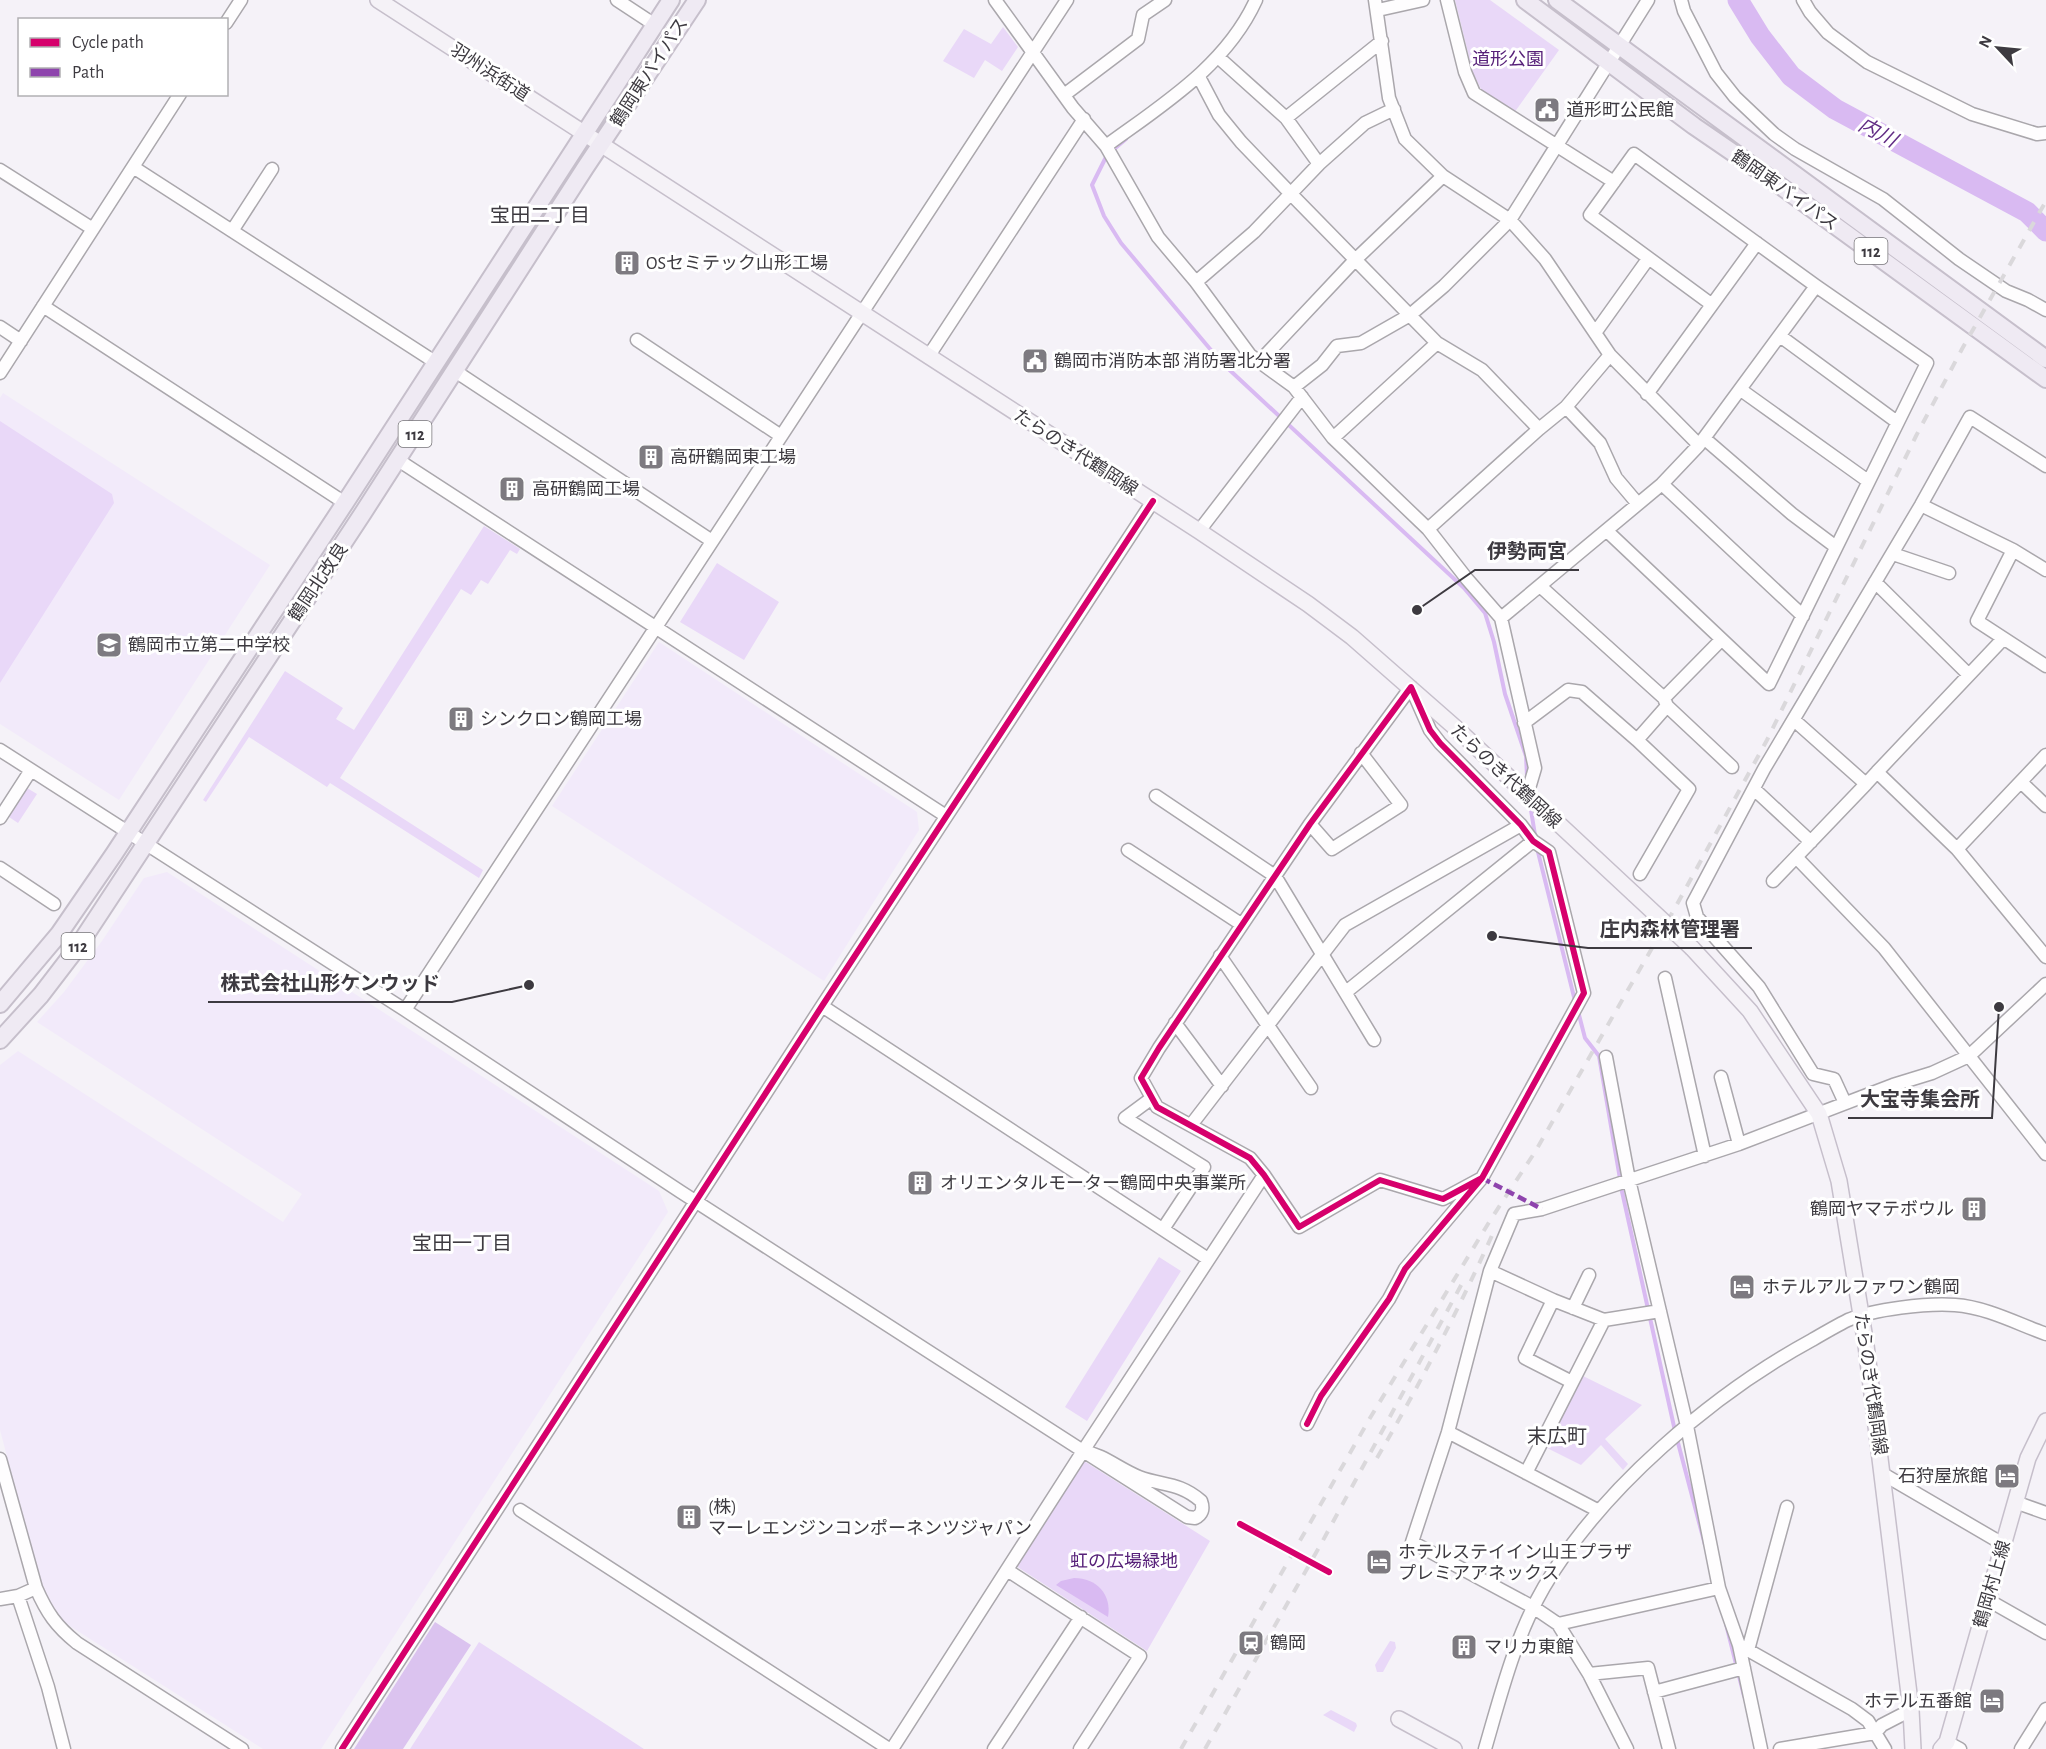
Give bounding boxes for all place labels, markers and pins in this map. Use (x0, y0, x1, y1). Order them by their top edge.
public building icon: 道形町公民館 (1532, 95, 1562, 125)
place label: 道形町公民館 (1566, 100, 1674, 120)
building icon: OSセミテック山形工場 (612, 248, 642, 278)
place label: OSセミテック山形工場 (646, 254, 828, 273)
public building icon: 鶴岡市消防本部 消防署北分署 (1020, 346, 1050, 376)
place label: 鶴岡市消防本部 消防署北分署 (1054, 351, 1291, 371)
building icon: 高研鶴岡東工場 (636, 442, 666, 472)
place label: 高研鶴岡東工場 (670, 447, 796, 467)
building icon: 高研鶴岡工場 (497, 474, 527, 504)
place label: 高研鶴岡工場 (532, 479, 640, 499)
callout: 伊勢両宮 (1475, 532, 1579, 570)
school or university icon: 鶴岡市立第二中学校 (94, 630, 124, 660)
place label: 鶴岡市立第二中学校 (128, 635, 290, 655)
building icon: シンクロン鶴岡工場 (446, 704, 476, 734)
place label: シンクロン鶴岡工場 (480, 709, 642, 729)
callout: 庄内森林管理署 (1588, 910, 1752, 948)
callout: 株式会社山形ケンウッド (208, 964, 452, 1002)
callout: 大宝寺集会所 (1848, 1080, 1992, 1118)
building icon: オリエンタルモーター鶴岡中央事業所 (905, 1168, 935, 1198)
place label: オリエンタルモーター鶴岡中央事業所 (940, 1173, 1246, 1193)
building icon: 鶴岡ヤマテボウル (1959, 1194, 1989, 1224)
place label: 鶴岡ヤマテボウル (1810, 1199, 1954, 1219)
hotel icon: ホテルアルファワン鶴岡 (1727, 1272, 1757, 1302)
place label: ホテルアルファワン鶴岡 (1762, 1277, 1960, 1297)
hotel icon: 石狩屋旅館 (1992, 1461, 2022, 1491)
place label: 石狩屋旅館 (1898, 1466, 1988, 1486)
place label: (株) マーレエンジンコンポーネンツジャパン (708, 1498, 1032, 1538)
building icon: (株) マーレエンジンコンポーネンツジャパン (674, 1502, 704, 1532)
place label: ホテルステイイン山王プラザ プレミアアネックス (1398, 1543, 1632, 1583)
hotel icon: ホテルステイイン山王プラザ プレミアアネックス (1364, 1547, 1394, 1577)
station icon: 鶴岡 (1236, 1628, 1266, 1658)
building icon: マリカ東館 (1449, 1632, 1479, 1662)
place label: 鶴岡 (1270, 1633, 1306, 1653)
place label: マリカ東館 (1484, 1638, 1574, 1657)
hotel icon: ホテル五番館 (1977, 1686, 2007, 1716)
place label: ホテル五番館 (1864, 1692, 1972, 1711)

